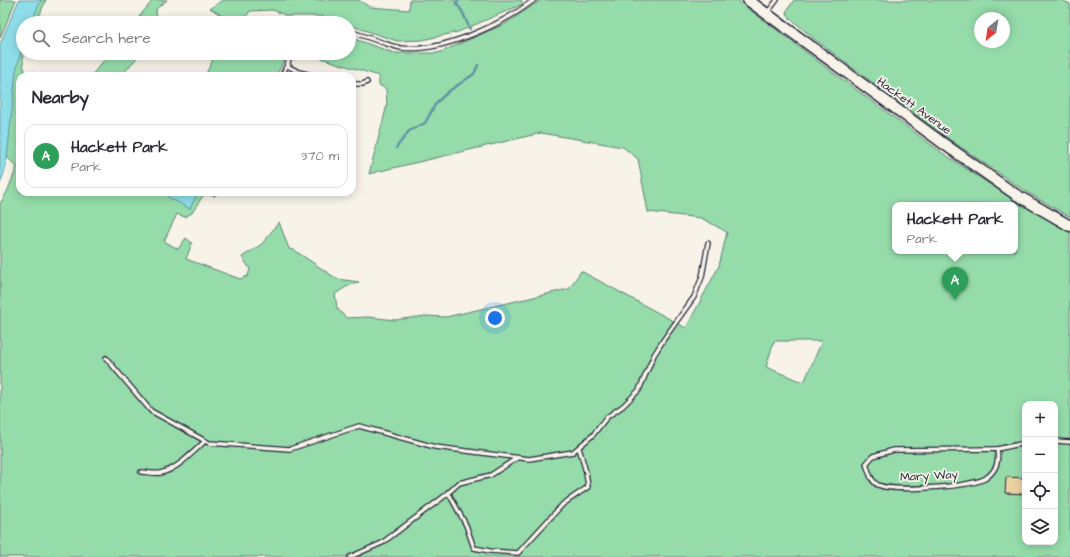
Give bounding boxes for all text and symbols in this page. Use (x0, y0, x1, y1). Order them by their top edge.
north arrow (974, 12, 1010, 48)
search box (16, 16, 356, 60)
icon: search (30, 27, 52, 49)
text: Search here (62, 28, 151, 49)
street label: Hackett Avenue (873, 73, 955, 139)
text: Nearby (32, 86, 89, 110)
text: Hackett Park (71, 137, 167, 158)
text: A (42, 147, 50, 165)
text: 370 m (301, 147, 339, 165)
text: Park (71, 158, 101, 176)
popup (892, 202, 1018, 254)
text: Hackett Park (907, 209, 1003, 230)
text: Park (907, 230, 937, 248)
pin: A (942, 267, 968, 300)
your location (485, 308, 505, 328)
map controls (1022, 401, 1058, 545)
button: + (1022, 401, 1058, 437)
button: − (1022, 437, 1058, 473)
street label: Mary Way (900, 466, 959, 487)
button: locate (1022, 473, 1058, 509)
button: layers (1022, 509, 1058, 545)

